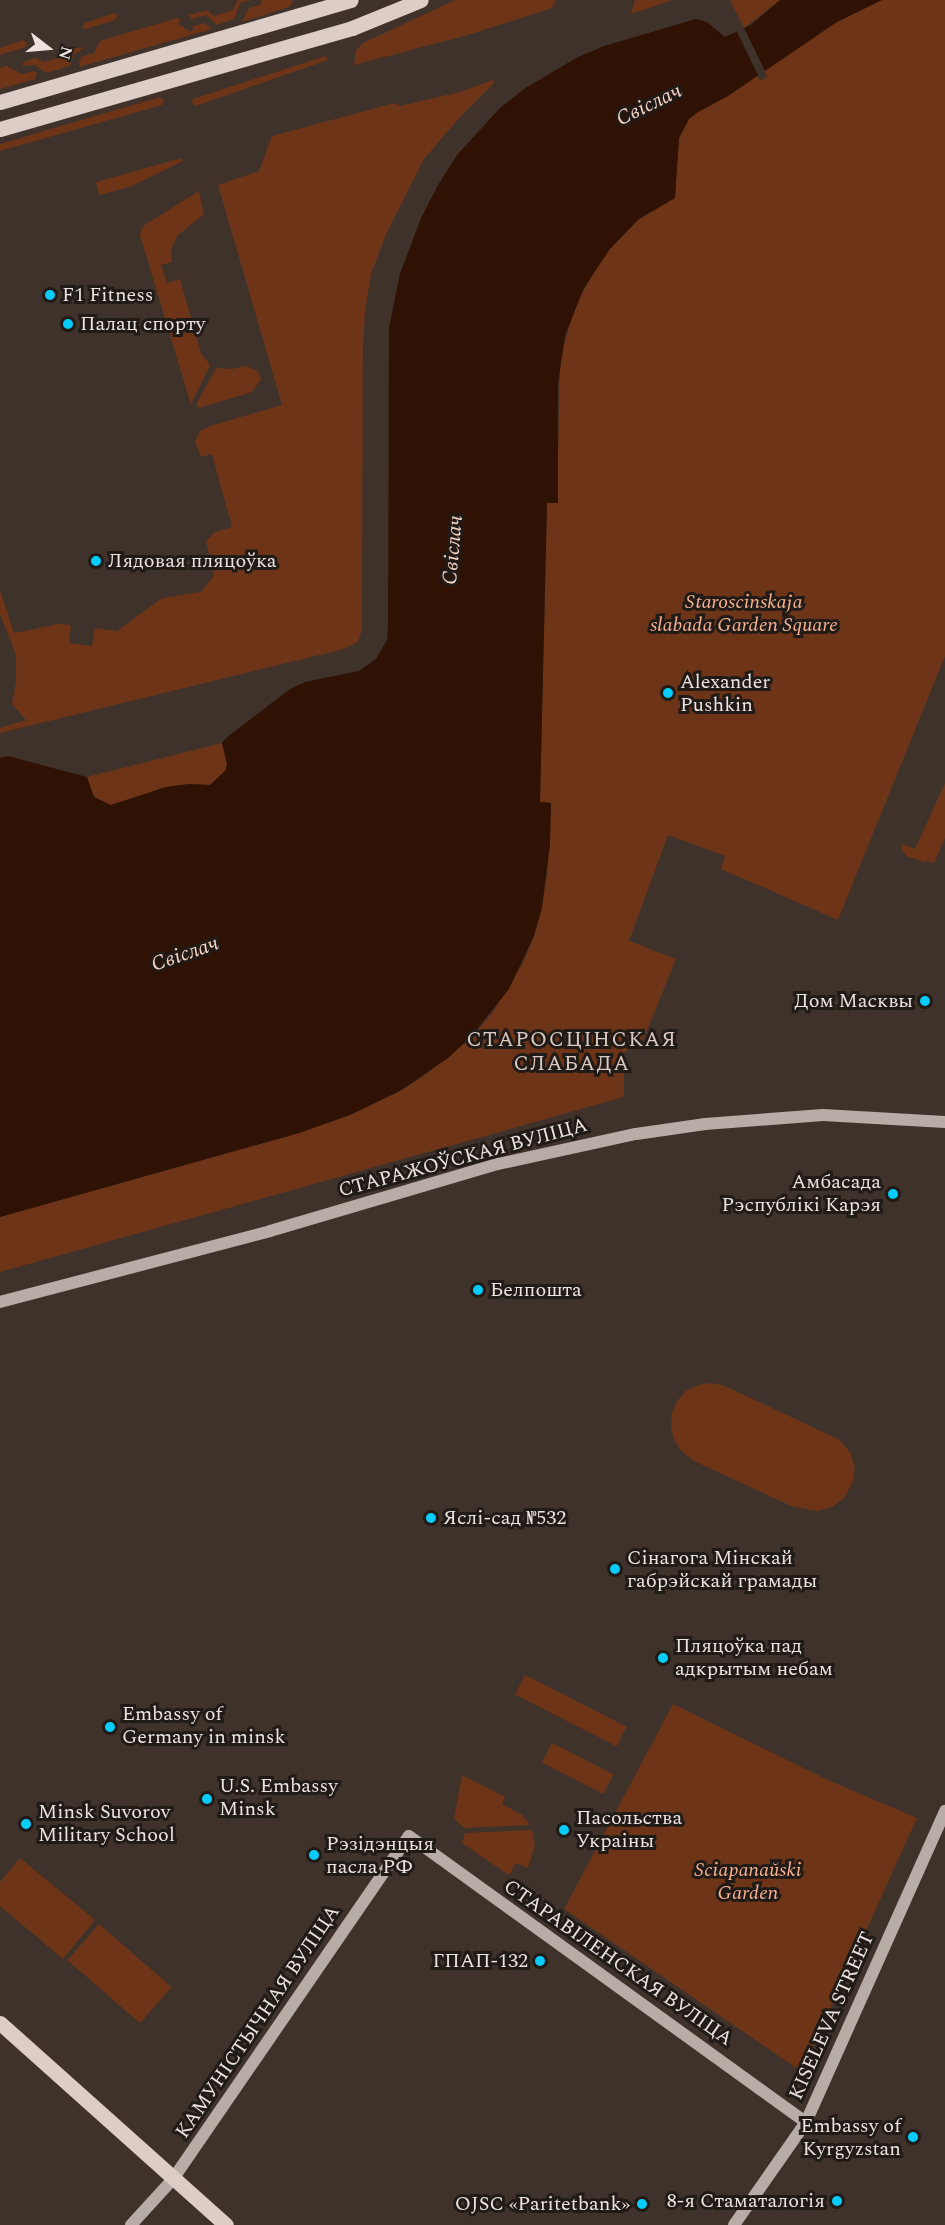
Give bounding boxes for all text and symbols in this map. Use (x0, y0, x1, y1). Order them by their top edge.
north arrow (18, 18, 78, 78)
text: N (52, 43, 79, 63)
water label: Свіслач (612, 78, 686, 132)
place label: F1 Fitness (62, 283, 153, 307)
marker: F1 Fitness (43, 288, 57, 302)
place label: Палац спорту (80, 312, 205, 336)
marker: Палац спорту (61, 317, 75, 331)
water label: Свіслач (437, 514, 469, 586)
place label: Лядовая пляцоўка (108, 549, 277, 573)
marker: Лядовая пляцоўка (89, 554, 103, 568)
park label: Staroscinskaja slabada Garden Square (650, 591, 838, 638)
place label: Alexander Pushkin (680, 670, 770, 717)
marker: Alexander Pushkin (661, 686, 675, 700)
water label: Свіслач (148, 931, 222, 977)
place label: Дом Масквы (794, 989, 913, 1013)
marker: Дом Масквы (918, 994, 932, 1008)
district label: СТАРОСЦІНСКАЯ СЛАБАДА (467, 1027, 677, 1077)
street label: СТАРАЖОЎСКАЯ ВУЛІЦА (336, 1113, 590, 1203)
place label: Амбасада Рэспублікі Карэя (721, 1170, 881, 1217)
marker: Амбасада Рэспублікі Карэя (886, 1187, 900, 1201)
place label: Белпошта (490, 1278, 582, 1302)
marker: Белпошта (471, 1283, 485, 1297)
place label: Яслі-сад №532 (443, 1506, 566, 1530)
marker: Яслі-сад №532 (424, 1511, 438, 1525)
place label: Сінагога Мінскай габрэйскай грамады (627, 1546, 817, 1593)
marker: Сінагога Мінскай габрэйскай грамады (608, 1562, 622, 1576)
place label: Пляцоўка пад адкрытым небам (675, 1634, 833, 1681)
marker: Пляцоўка пад адкрытым небам (656, 1651, 670, 1665)
place label: Embassy of Germany in minsk (122, 1703, 286, 1750)
marker: Embassy of Germany in minsk (103, 1720, 117, 1734)
place label: U.S. Embassy Minsk (219, 1775, 338, 1822)
marker: U.S. Embassy Minsk (200, 1792, 214, 1806)
place label: Minsk Suvorov Military School (38, 1800, 175, 1847)
place label: Пасольства Украіны (576, 1806, 682, 1853)
marker: Minsk Suvorov Military School (19, 1817, 33, 1831)
marker: Пасольства Украіны (557, 1823, 571, 1837)
place label: Рэзідэнцыя пасла РФ (326, 1832, 434, 1879)
marker: Рэзідэнцыя пасла РФ (307, 1848, 321, 1862)
park label: Sciapanaŭski Garden (694, 1858, 802, 1905)
street label: СТАРАВІЛЕНСКАЯ ВУЛІЦА (499, 1875, 737, 2051)
street label: КАМУНІСТЫЧНАЯ ВУЛІЦА (171, 1901, 345, 2143)
street label: KISELEVA STREET (784, 1928, 880, 2104)
place label: ГПАП-132 (432, 1949, 528, 1973)
marker: ГПАП-132 (533, 1954, 547, 1968)
place label: Embassy of Kyrgyzstan (801, 2114, 901, 2161)
marker: Embassy of Kyrgyzstan (906, 2130, 920, 2144)
place label: 8-я Стаматалогія (667, 2189, 825, 2213)
place label: OJSC «Paritetbank» (455, 2192, 630, 2216)
marker: 8-я Стаматалогія (830, 2194, 844, 2208)
marker: OJSC «Paritetbank» (635, 2197, 649, 2211)

